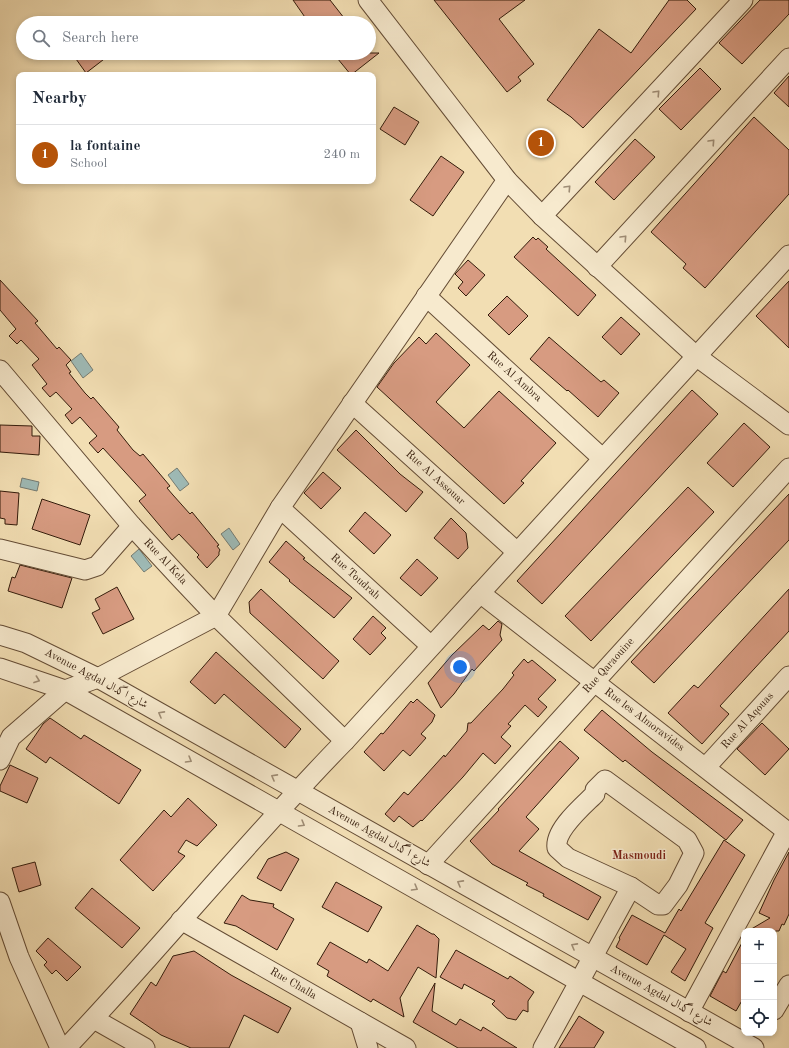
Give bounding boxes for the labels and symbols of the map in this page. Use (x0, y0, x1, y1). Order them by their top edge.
one-way arrow (652, 90, 659, 97)
pin: 1 (528, 128, 554, 158)
one-way arrow (707, 139, 714, 147)
one-way arrow (564, 185, 571, 193)
one-way arrow (619, 235, 627, 243)
street label: Rue Al Ambra (485, 350, 544, 405)
street label: Rue Al Assouar (403, 449, 467, 508)
street label: Rue Al Kela (141, 537, 189, 587)
street label: Rue Toudrah (328, 552, 382, 602)
street label: Rue Qaraouine (581, 636, 637, 696)
street label: Avenue Agdal شارع اگدال (41, 644, 151, 714)
your location (450, 657, 470, 677)
one-way arrow (33, 675, 40, 683)
street label: Rue les Almoravides (602, 686, 686, 754)
street label: Rue Al Aqouas (720, 690, 776, 751)
one-way arrow (157, 711, 165, 718)
one-way arrow (185, 756, 192, 763)
one-way arrow (271, 775, 278, 782)
street label: Avenue Agdal شارع اگدال (325, 801, 434, 872)
one-way arrow (298, 820, 305, 827)
district label: Masmoudi (612, 850, 667, 862)
one-way arrow (457, 880, 464, 887)
one-way arrow (411, 884, 418, 891)
one-way arrow (570, 944, 578, 951)
street label: Avenue Agdal شارع اگدال (607, 960, 716, 1031)
street label: Rue Challa (268, 966, 319, 1002)

